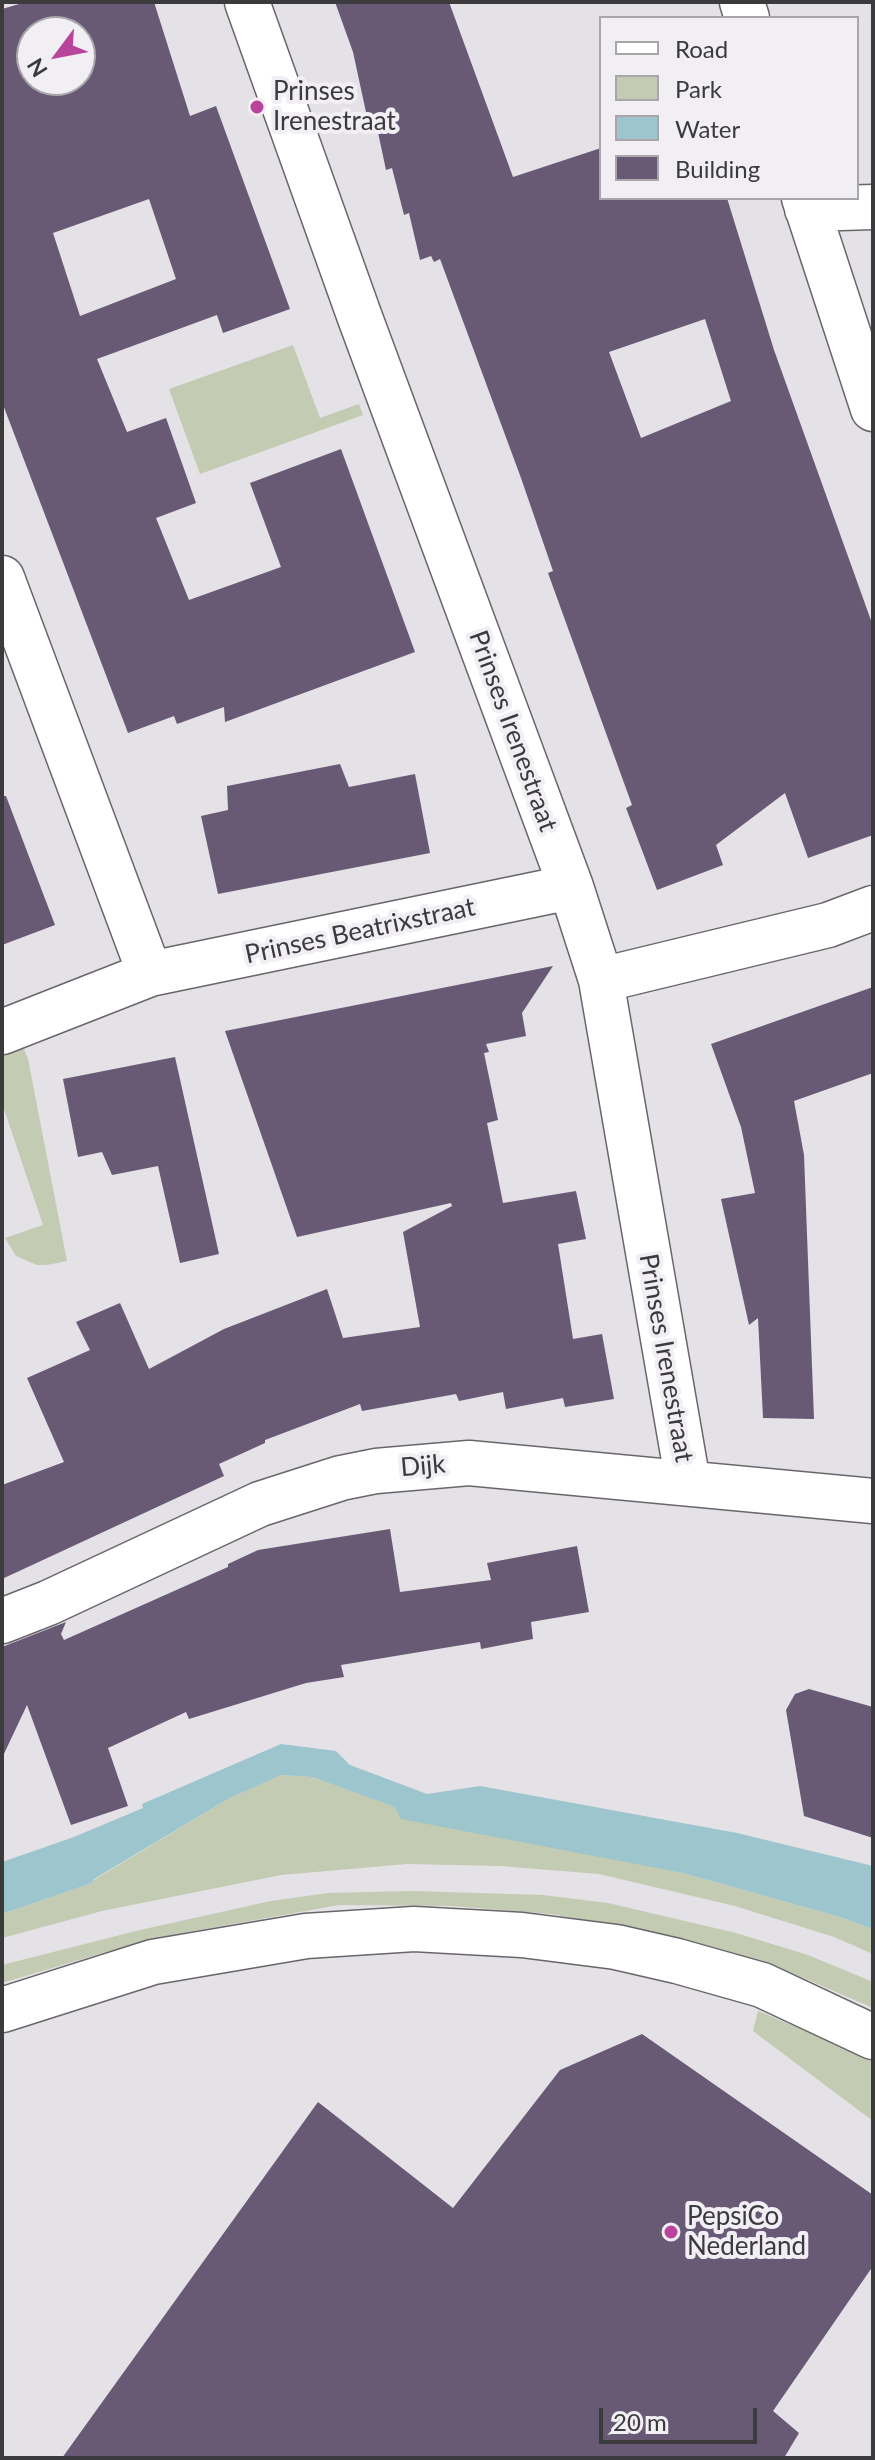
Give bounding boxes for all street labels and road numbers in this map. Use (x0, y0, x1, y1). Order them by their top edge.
street label: Prinses Irenestraat (462, 626, 564, 836)
street label: Prinses Beatrixstraat (242, 891, 478, 971)
street label: Prinses Irenestraat (632, 1251, 700, 1465)
street label: Dijk (399, 1448, 447, 1484)

